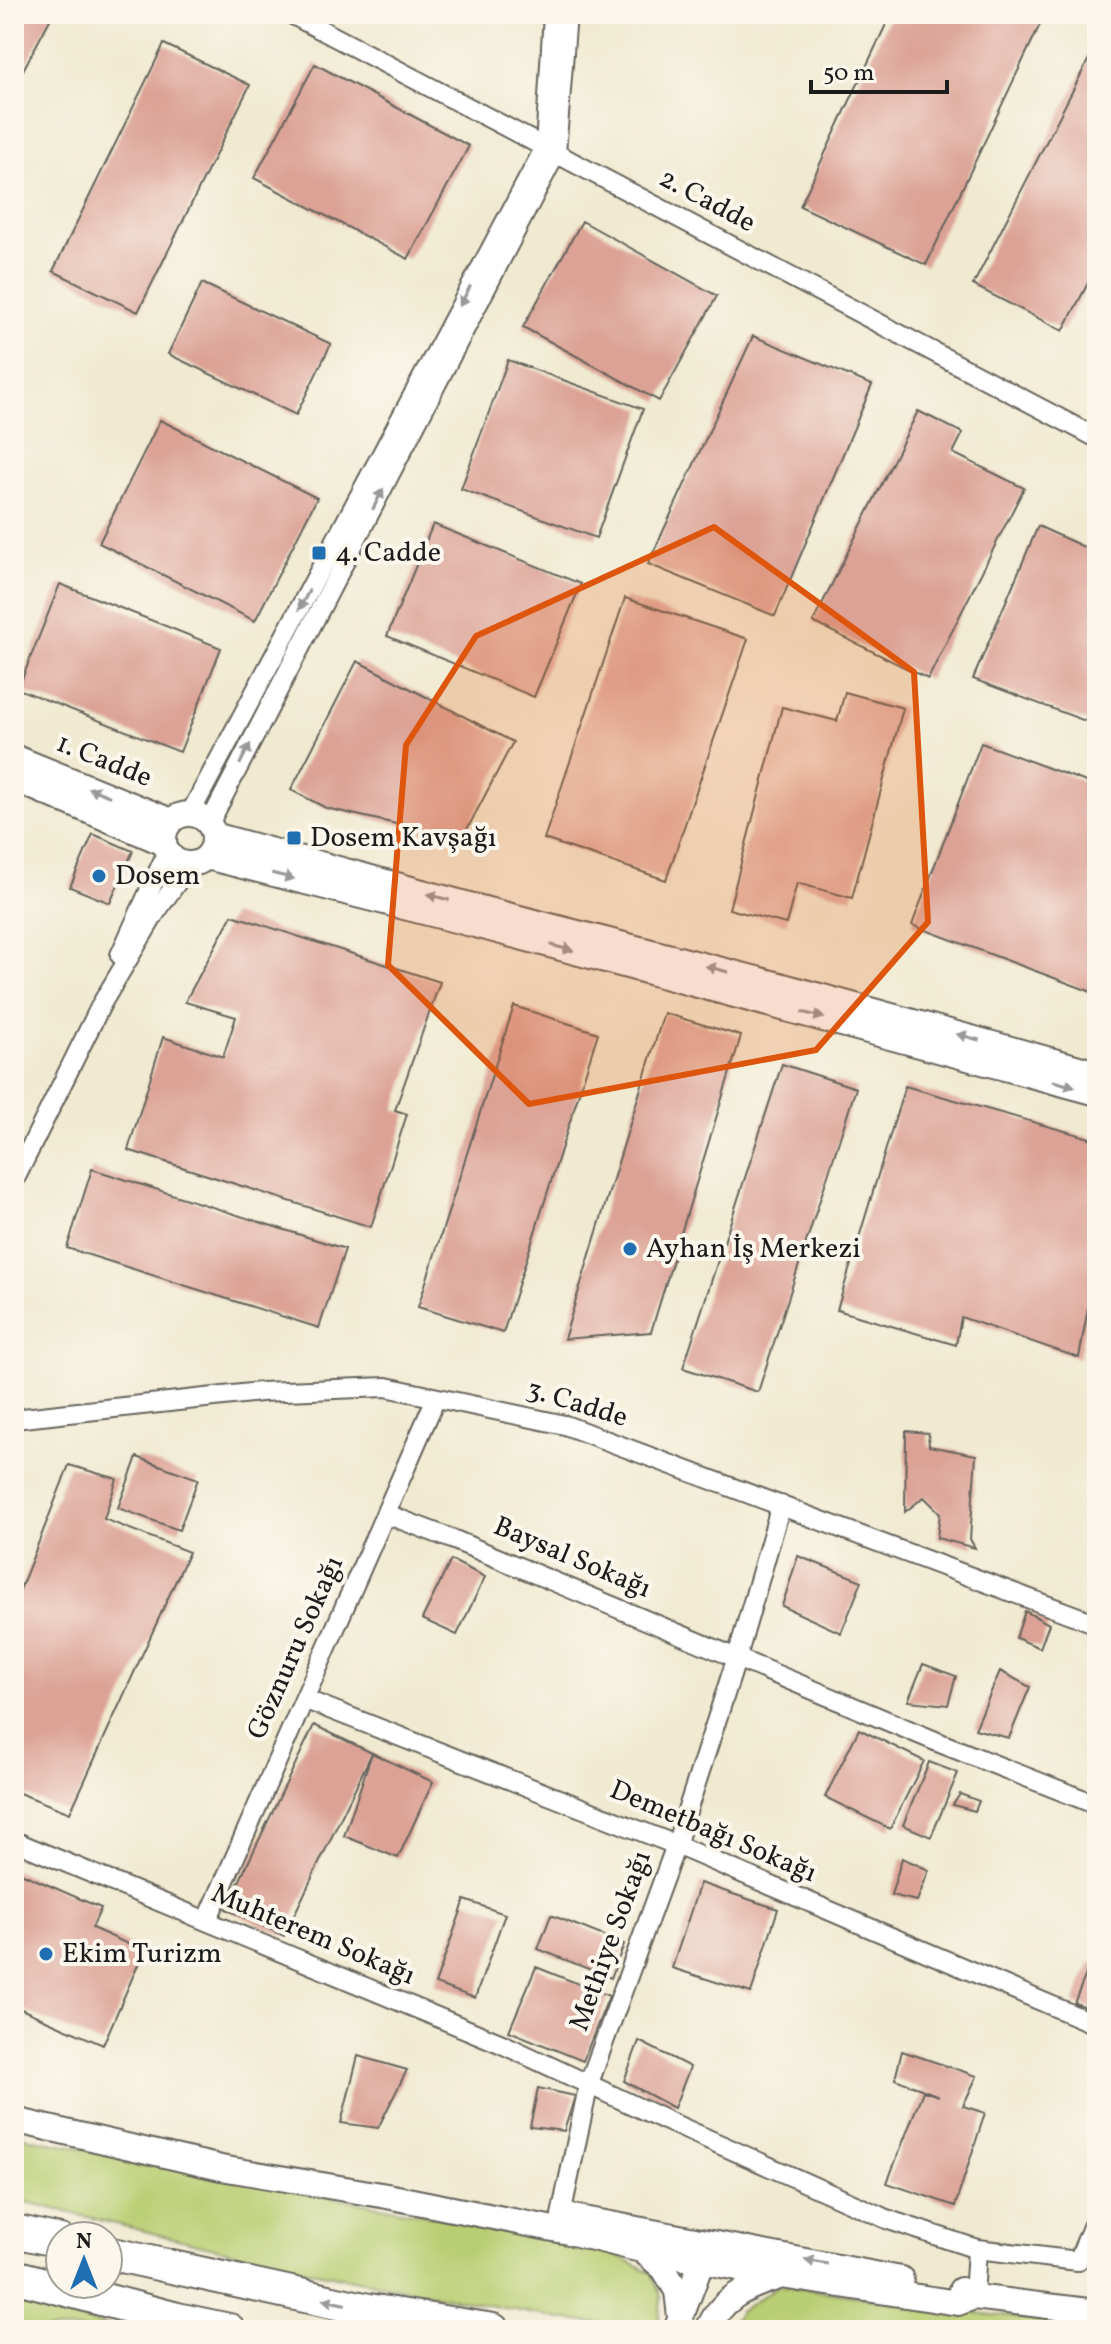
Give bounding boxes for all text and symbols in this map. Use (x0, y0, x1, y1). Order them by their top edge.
scale bar (811, 44, 947, 94)
text: 50 m (823, 57, 875, 91)
street label: 2. Cadde (652, 159, 762, 243)
one-way arrow (459, 285, 473, 307)
one-way arrow (371, 487, 384, 510)
place label: 4. Cadde (335, 534, 441, 573)
marker: 4. Cadde (310, 544, 328, 562)
one-way arrow (297, 588, 310, 611)
street label: 1. Cadde (50, 724, 158, 798)
one-way arrow (239, 743, 252, 766)
one-way arrow (87, 785, 111, 798)
place label: Dosem Kavşağı (310, 819, 497, 858)
marker: Dosem Kavşağı (285, 829, 303, 847)
place label: Dosem (115, 857, 200, 896)
marker: Dosem (90, 867, 108, 885)
one-way arrow (270, 871, 295, 883)
one-way arrow (426, 890, 451, 902)
one-way arrow (550, 942, 574, 955)
one-way arrow (705, 962, 730, 974)
one-way arrow (801, 1009, 825, 1022)
one-way arrow (955, 1031, 980, 1043)
one-way arrow (1052, 1078, 1076, 1091)
place label: Ayhan İş Merkezi (646, 1230, 861, 1269)
marker: Ayhan İş Merkezi (621, 1240, 639, 1258)
street label: 3. Cadde (522, 1370, 632, 1438)
street label: Baysal Sokağı (487, 1507, 657, 1609)
street label: Göznuru Sokağı (238, 1550, 354, 1746)
street label: Demetbağı Sokağı (604, 1771, 822, 1893)
street label: Methiye Sokağı (560, 1845, 662, 2037)
street label: Muhterem Sokağı (205, 1874, 421, 1996)
place label: Ekim Turizm (62, 1935, 222, 1974)
marker: Ekim Turizm (37, 1945, 55, 1963)
north arrow (44, 2220, 124, 2300)
text: N (76, 2227, 92, 2258)
one-way arrow (804, 2256, 829, 2268)
one-way arrow (321, 2296, 346, 2308)

